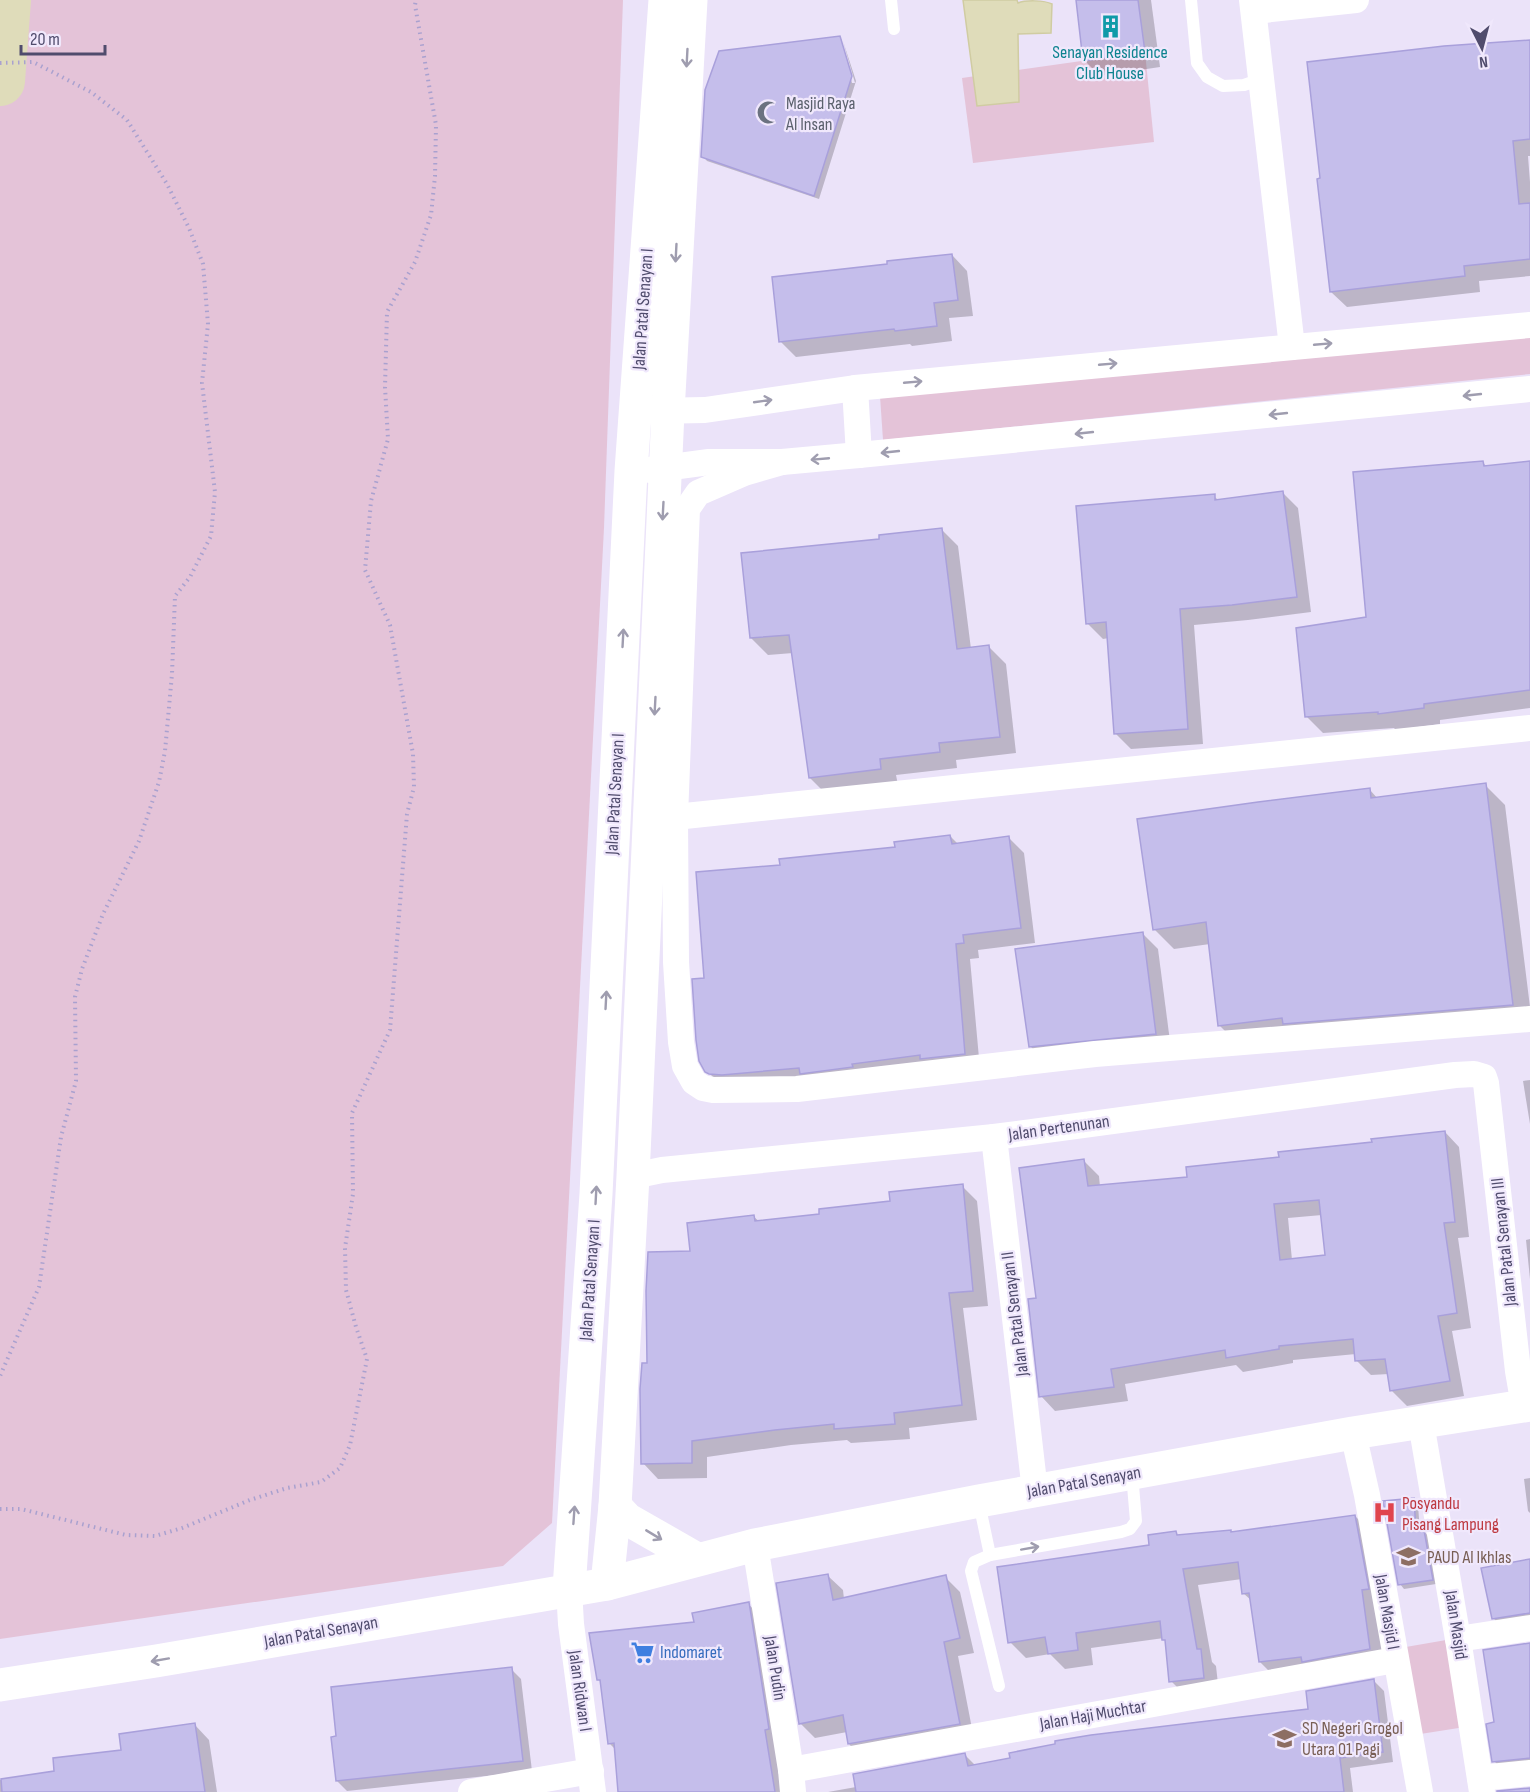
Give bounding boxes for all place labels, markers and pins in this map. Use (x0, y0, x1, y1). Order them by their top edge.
building icon: Senayan Residence Club House (1097, 13, 1123, 39)
place label: Senayan Residence Club House (1052, 42, 1168, 84)
place label: Masjid Raya Al Insan (785, 93, 856, 135)
mosque icon: Masjid Raya Al Insan (755, 100, 781, 126)
place label: Posyandu Pisang Lampung (1402, 1493, 1499, 1535)
hospital icon: Posyandu Pisang Lampung (1371, 1500, 1397, 1526)
school or university icon: PAUD Al Ikhlas (1396, 1544, 1422, 1570)
place label: PAUD Al Ikhlas (1427, 1547, 1512, 1568)
supermarket icon: Indomaret (629, 1639, 655, 1665)
place label: Indomaret (660, 1642, 723, 1663)
place label: SD Negeri Grogol Utara 01 Pagi (1302, 1718, 1403, 1760)
school or university icon: SD Negeri Grogol Utara 01 Pagi (1271, 1725, 1297, 1751)

